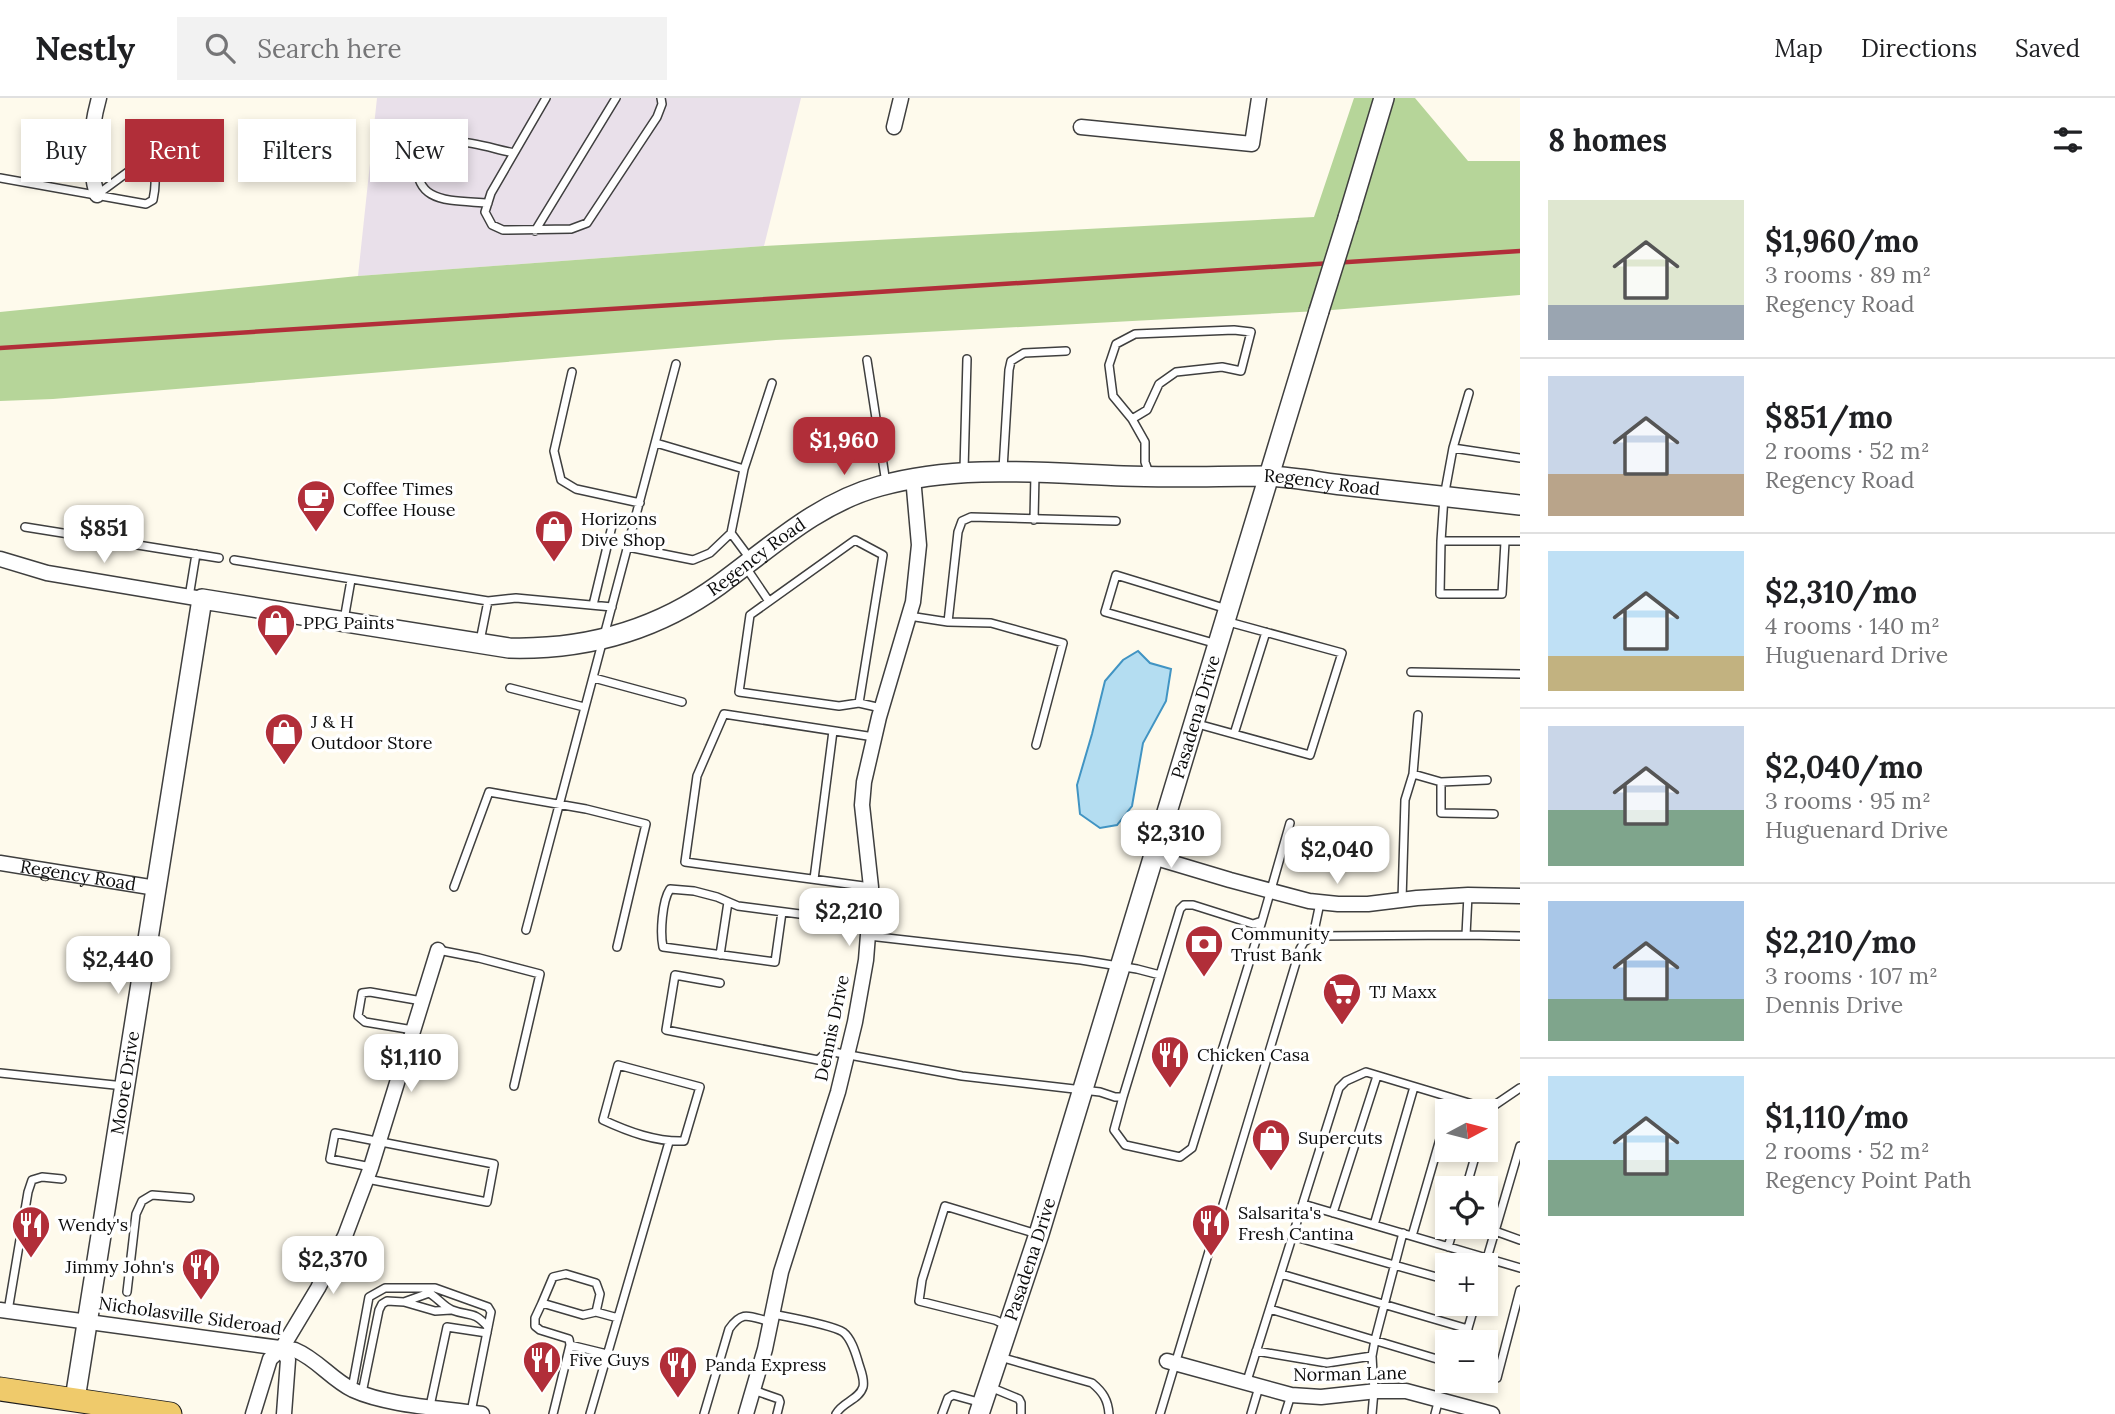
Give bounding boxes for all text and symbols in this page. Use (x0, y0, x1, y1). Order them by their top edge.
search box (177, 17, 667, 80)
text: Nestly (35, 27, 135, 69)
icon: search (201, 29, 239, 67)
text: Search here (257, 32, 402, 65)
text: Map (1774, 33, 1823, 64)
text: Directions (1861, 33, 1977, 64)
text: Saved (2015, 33, 2080, 64)
chip: Buy (21, 119, 111, 182)
chip: Rent (125, 119, 224, 182)
chip: Filters (238, 119, 356, 182)
chip: New (370, 119, 468, 182)
text: 8 homes (1548, 121, 1667, 159)
icon: filters (2049, 121, 2087, 159)
text: $1,960/mo (1765, 222, 1919, 260)
icon: home (1604, 228, 1688, 312)
text: 3 rooms · 89 m² (1765, 260, 1931, 289)
text: Regency Road (1765, 289, 1914, 318)
text: $851/mo (1765, 398, 1893, 436)
icon: home (1604, 404, 1688, 488)
pin: $1,960 (787, 418, 901, 477)
text: $1,960 (809, 425, 879, 454)
text: 2 rooms · 52 m² (1765, 436, 1930, 465)
street label: Regency Road (1263, 464, 1381, 500)
text: Regency Road (1765, 465, 1914, 494)
place label: Coffee Times Coffee House (343, 477, 456, 521)
cafe icon: Coffee Times Coffee House (295, 478, 337, 533)
pin: $851 (63, 505, 145, 565)
place label: Horizons Dive Shop (581, 507, 665, 551)
shop icon: Horizons Dive Shop (533, 508, 575, 563)
street label: Regency Road (703, 512, 810, 601)
text: $851 (80, 513, 128, 542)
text: $2,310/mo (1765, 573, 1917, 611)
icon: home (1604, 579, 1688, 663)
shop icon: PPG Paints (255, 602, 297, 657)
place label: PPG Paints (303, 611, 394, 634)
text: 4 rooms · 140 m² (1765, 611, 1940, 640)
text: Huguenard Drive (1765, 640, 1948, 669)
street label: Pasadena Drive (1166, 652, 1225, 782)
place label: J & H Outdoor Store (310, 710, 433, 754)
shop icon: J & H Outdoor Store (263, 711, 305, 766)
text: $2,040/mo (1765, 748, 1923, 786)
icon: home (1604, 754, 1688, 838)
text: 3 rooms · 95 m² (1765, 786, 1931, 815)
pin: $2,310 (1114, 810, 1228, 870)
text: Huguenard Drive (1765, 815, 1948, 844)
text: $2,310 (1137, 818, 1205, 847)
pin: $2,040 (1280, 826, 1394, 886)
text: $2,040 (1300, 834, 1374, 863)
street label: Regency Road (18, 854, 138, 896)
pin: $2,210 (792, 888, 906, 948)
text: $2,210 (815, 896, 883, 925)
place label: Community Trust Bank (1231, 922, 1330, 966)
bank icon: Community Trust Bank (1183, 923, 1225, 978)
text: $2,210/mo (1765, 923, 1916, 961)
icon: home (1604, 929, 1688, 1013)
pin: $2,440 (61, 936, 175, 996)
text: $2,440 (82, 944, 154, 973)
text: 3 rooms · 107 m² (1765, 961, 1938, 990)
supermarket icon: TJ Maxx (1321, 971, 1363, 1026)
street label: Dennis Drive (809, 972, 854, 1083)
place label: TJ Maxx (1369, 980, 1437, 1003)
text: Dennis Drive (1765, 990, 1903, 1019)
street label: Moore Drive (105, 1029, 144, 1136)
pin: $1,110 (354, 1034, 468, 1094)
restaurant icon: Chicken Casa (1149, 1034, 1191, 1089)
text: $1,110 (380, 1042, 442, 1071)
place label: Chicken Casa (1197, 1043, 1309, 1066)
text: $1,110/mo (1765, 1098, 1909, 1136)
north arrow (1435, 1099, 1498, 1162)
map controls (1435, 1099, 1498, 1393)
icon: home (1604, 1104, 1688, 1188)
shop icon: Supercuts (1250, 1117, 1292, 1172)
place label: Supercuts (1298, 1126, 1383, 1149)
text: 2 rooms · 52 m² (1765, 1136, 1930, 1165)
text: Regency Point Path (1765, 1165, 1972, 1194)
button: locate (1435, 1176, 1498, 1239)
street label: Pasadena Drive (999, 1194, 1060, 1324)
place label: Salsarita's Fresh Cantina (1238, 1201, 1354, 1245)
restaurant icon: Salsarita's Fresh Cantina (1190, 1202, 1232, 1257)
restaurant icon: Wendy's (10, 1204, 52, 1259)
place label: Wendy's (58, 1213, 128, 1236)
pin: $2,370 (276, 1236, 390, 1296)
text: $2,370 (298, 1244, 368, 1273)
restaurant icon: Jimmy John's (180, 1246, 222, 1301)
button: + (1435, 1253, 1498, 1316)
place label: Jimmy John's (64, 1255, 174, 1278)
street label: Nicholasville Sideroad (97, 1291, 283, 1340)
button: − (1435, 1330, 1498, 1393)
restaurant icon: Five Guys (521, 1339, 563, 1394)
restaurant icon: Panda Express (657, 1344, 699, 1399)
place label: Five Guys (569, 1348, 650, 1371)
place label: Panda Express (705, 1353, 826, 1376)
street label: Norman Lane (1293, 1361, 1407, 1386)

